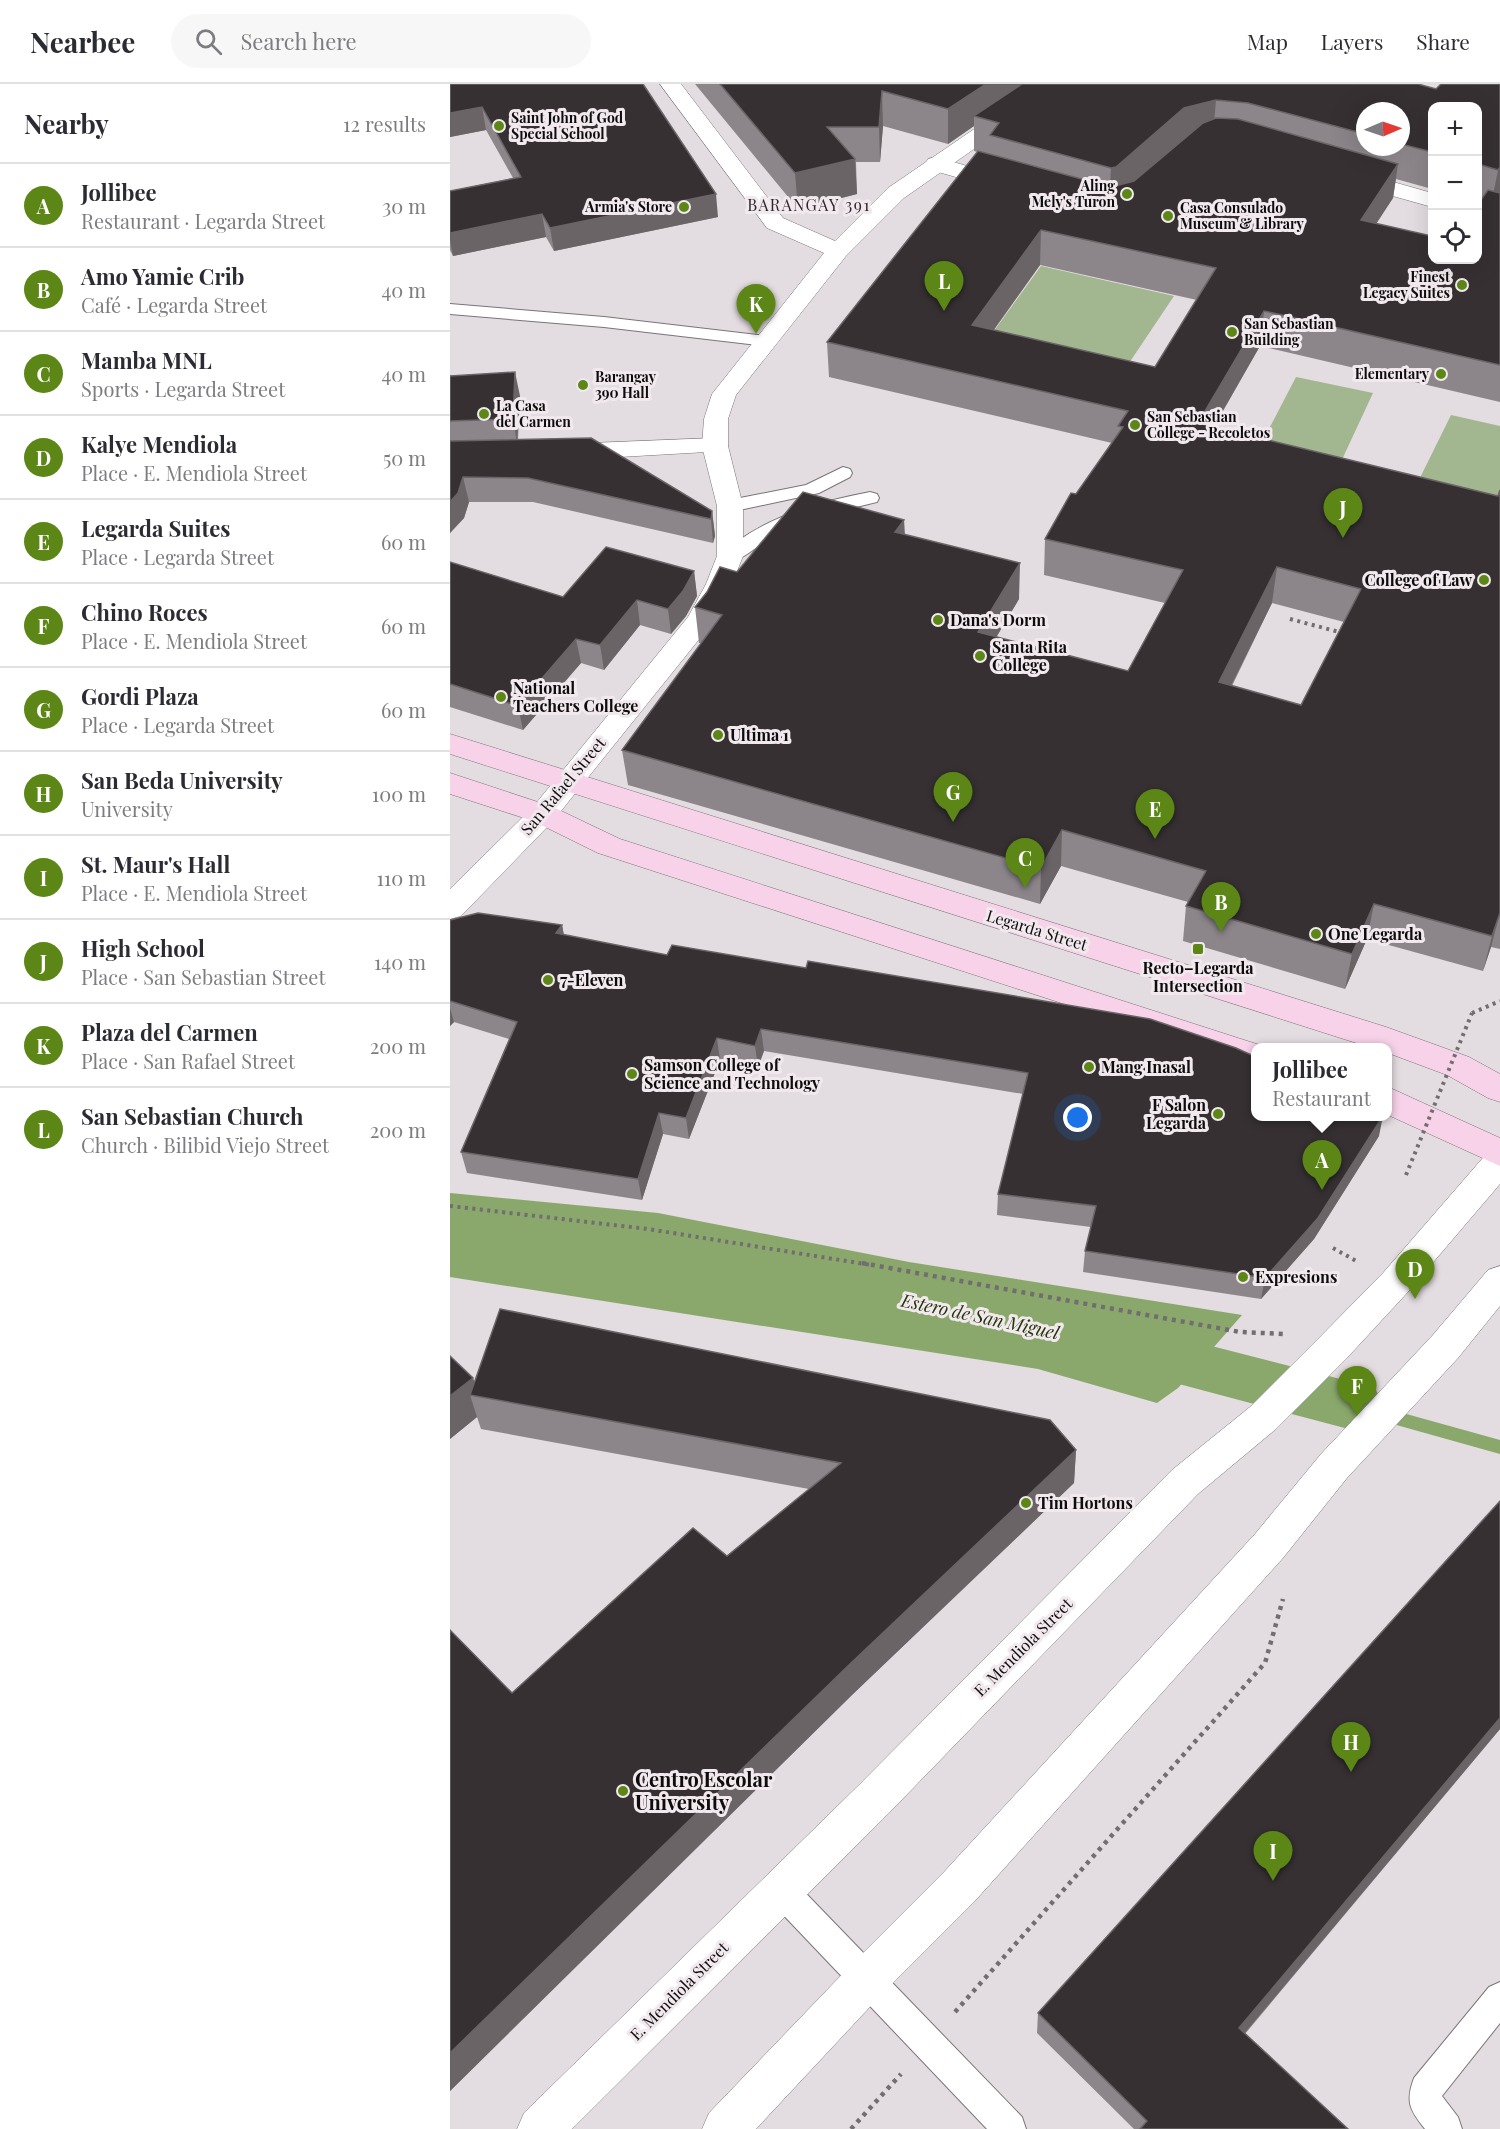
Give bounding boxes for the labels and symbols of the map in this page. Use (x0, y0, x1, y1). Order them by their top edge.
north arrow (1356, 102, 1410, 156)
place label: Saint John of God Special School (511, 108, 624, 143)
marker: Saint John of God Special School (492, 119, 506, 133)
place label: Aling Mely's Turon (1031, 176, 1115, 211)
marker: Aling Mely's Turon (1120, 187, 1134, 201)
district label: BARANGAY 391 (747, 194, 871, 215)
place label: Armia's Store (584, 197, 672, 216)
place label: Casa Consulado Museum & Library (1180, 198, 1305, 233)
marker: Armia's Store (677, 200, 691, 214)
marker: Casa Consulado Museum & Library (1161, 209, 1175, 223)
pin: L (924, 262, 964, 311)
place label: Finest Legacy Suites (1363, 267, 1450, 302)
marker: Finest Legacy Suites (1455, 278, 1469, 292)
pin: K (736, 284, 776, 334)
place label: San Sebastian Building (1244, 314, 1334, 349)
marker: San Sebastian Building (1225, 325, 1239, 339)
place label: Elementary (1355, 364, 1430, 383)
place label: Barangay 390 Hall (595, 367, 657, 402)
marker: Elementary (1434, 367, 1448, 381)
marker: Barangay 390 Hall (576, 378, 590, 392)
place label: La Casa del Carmen (496, 396, 571, 431)
marker: La Casa del Carmen (477, 407, 491, 421)
place label: San Sebastian College - Recoletos (1147, 407, 1270, 442)
marker: San Sebastian College - Recoletos (1128, 418, 1142, 432)
pin: J (1324, 488, 1362, 538)
place label: College of Law (1365, 569, 1472, 590)
marker: College of Law (1477, 573, 1491, 587)
place label: Dana's Dorm (950, 609, 1047, 630)
marker: Dana's Dorm (931, 613, 945, 627)
place label: Santa Rita College (992, 636, 1068, 675)
marker: Santa Rita College (973, 649, 987, 663)
place label: National Teachers College (513, 677, 638, 716)
marker: National Teachers College (494, 690, 508, 704)
place label: Ultima 1 (730, 724, 789, 745)
marker: Ultima 1 (711, 728, 725, 742)
street label: San Rafael Street (516, 732, 610, 839)
pin: G (934, 772, 972, 822)
pin: E (1136, 790, 1174, 839)
pin: C (1006, 838, 1044, 888)
pin: B (1202, 882, 1240, 932)
street label: Legarda Street (984, 904, 1091, 955)
place label: One Legarda (1328, 923, 1423, 944)
marker: One Legarda (1309, 927, 1323, 941)
marker: Recto–Legarda Intersection (1191, 942, 1205, 956)
place label: Recto–Legarda Intersection (1142, 957, 1254, 996)
place label: 7-Eleven (560, 969, 623, 990)
marker: 7-Eleven (541, 973, 555, 987)
place label: Samson College of Science and Technology (644, 1054, 821, 1093)
place label: Mang Inasal (1101, 1056, 1191, 1077)
marker: Mang Inasal (1082, 1060, 1096, 1074)
marker: Samson College of Science and Technology (625, 1067, 639, 1081)
place label: F Salon Legarda (1146, 1094, 1207, 1133)
your location (1063, 1103, 1092, 1132)
marker: F Salon Legarda (1211, 1107, 1225, 1121)
pin: A (1302, 1140, 1342, 1190)
pin: D (1396, 1250, 1434, 1299)
place label: Expresions (1255, 1266, 1337, 1287)
marker: Expresions (1236, 1270, 1250, 1284)
water label: Estero de San Miguel (898, 1287, 1062, 1345)
pin: F (1338, 1366, 1376, 1416)
place label: Tim Hortons (1038, 1492, 1133, 1513)
marker: Tim Hortons (1019, 1496, 1033, 1510)
street label: E. Mendiola Street (969, 1593, 1077, 1700)
pin: H (1332, 1722, 1370, 1772)
place label: Centro Escolar University (635, 1765, 773, 1815)
marker: Centro Escolar University (616, 1784, 630, 1798)
pin: I (1254, 1832, 1292, 1881)
street label: E. Mendiola Street (625, 1937, 733, 2044)

